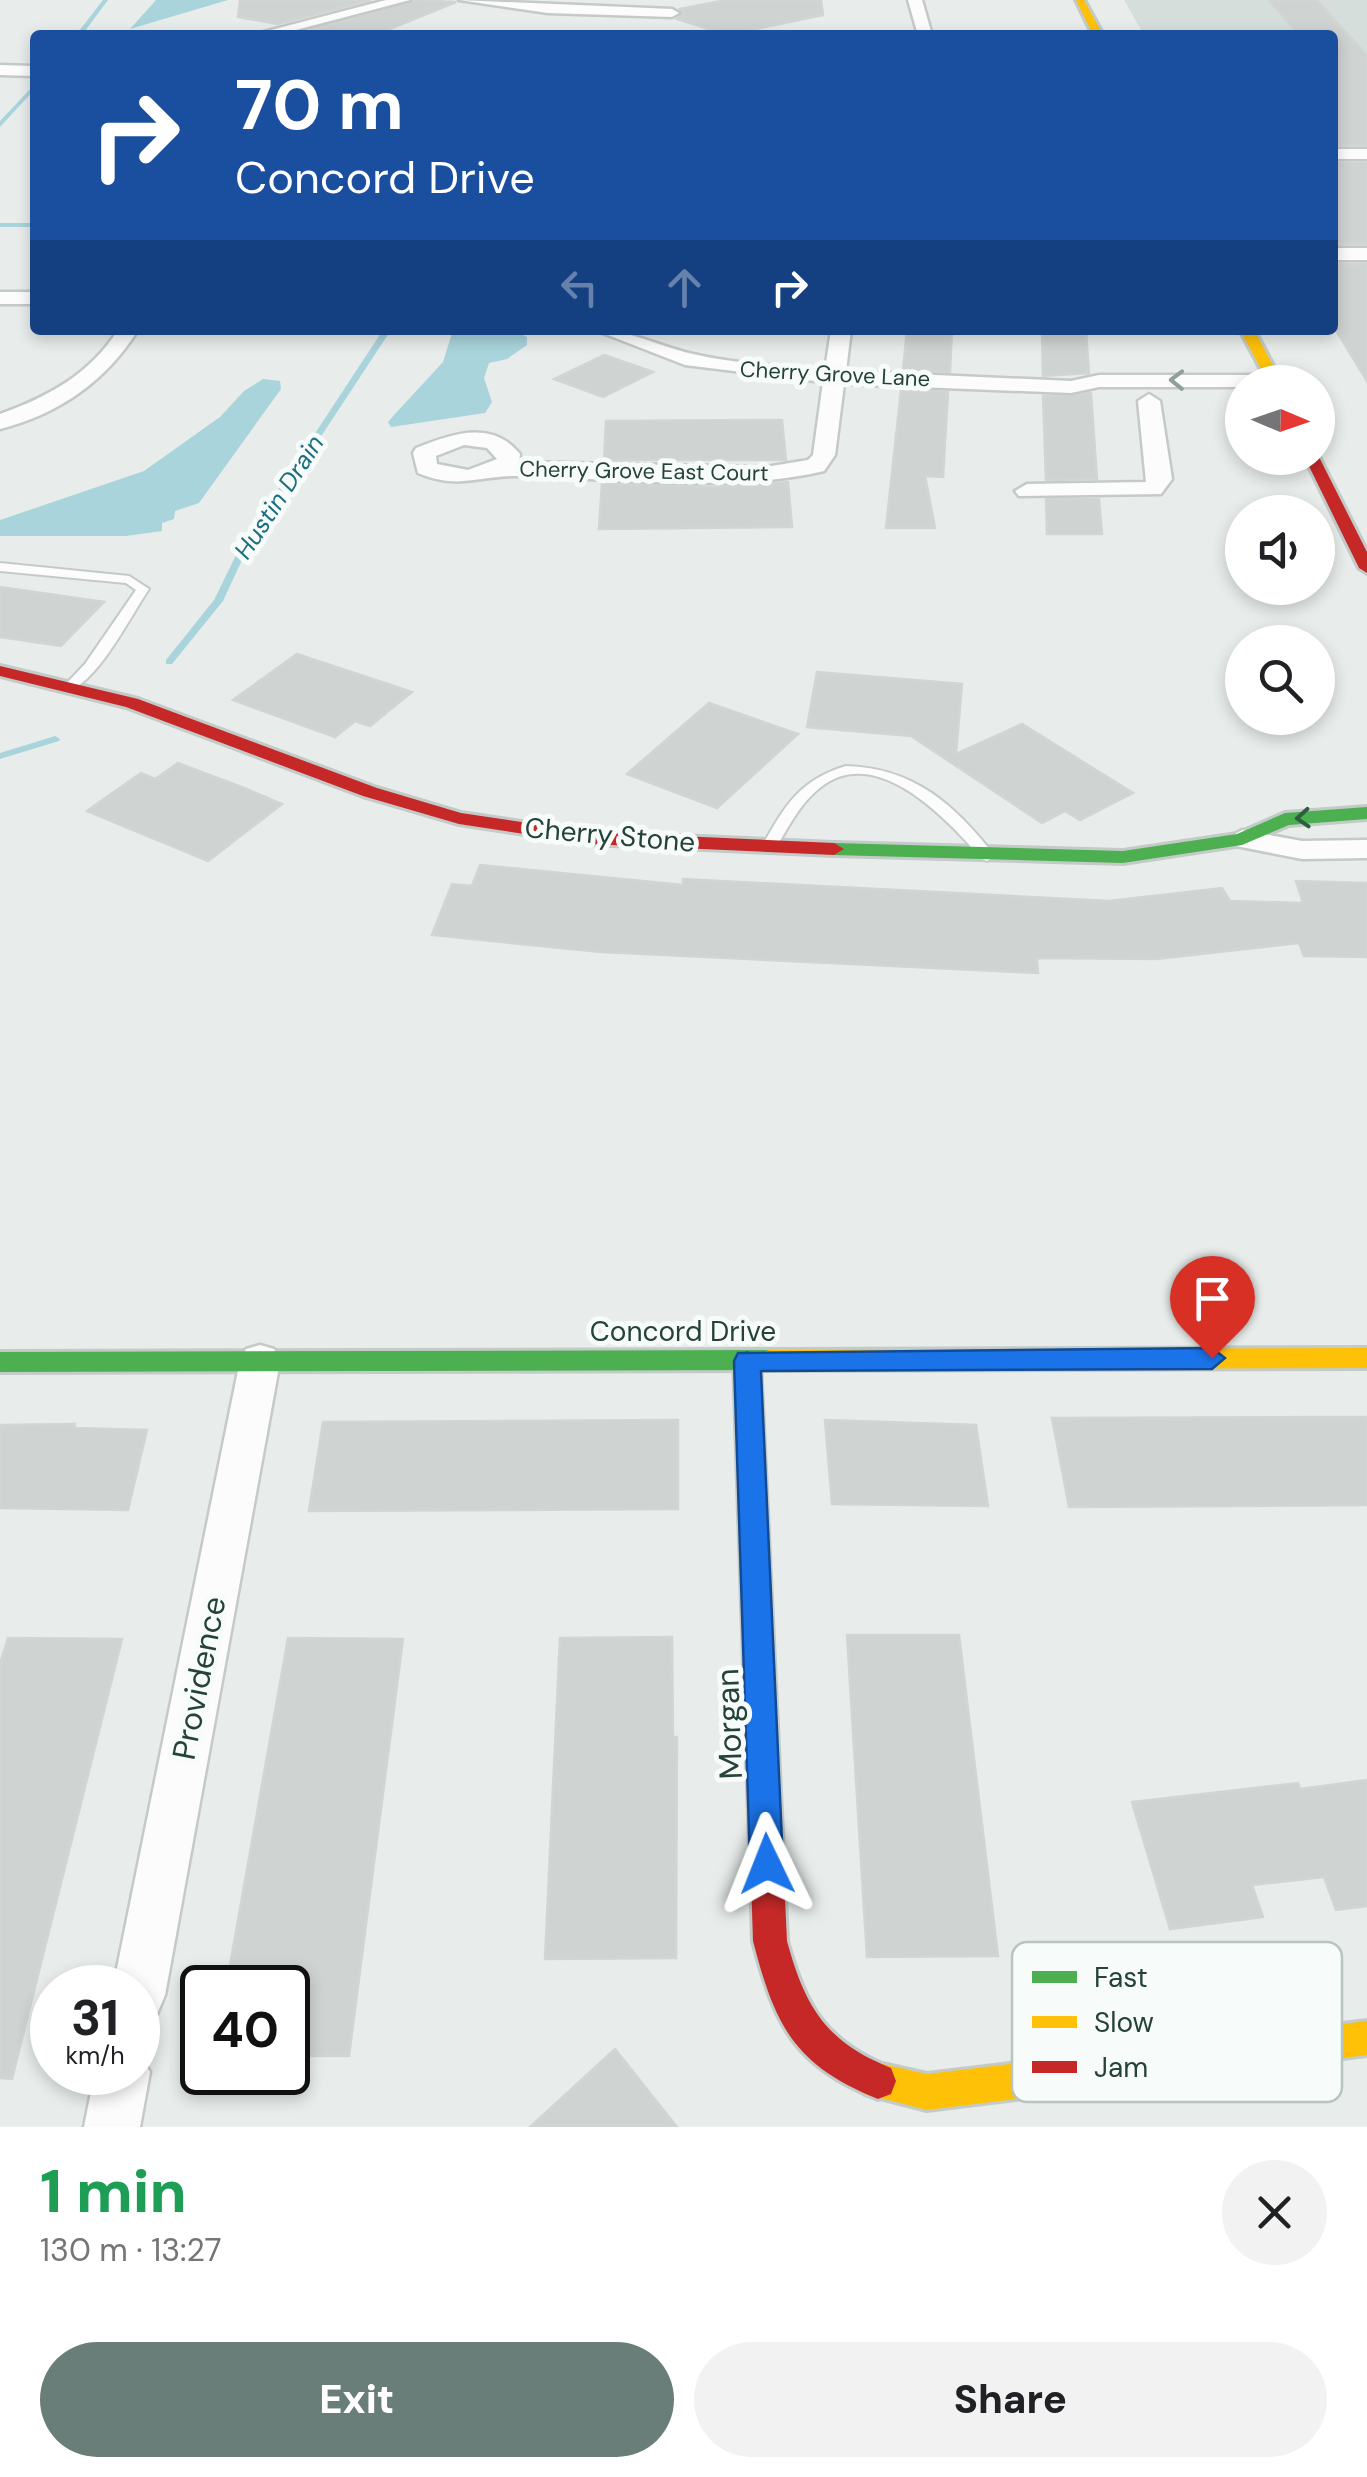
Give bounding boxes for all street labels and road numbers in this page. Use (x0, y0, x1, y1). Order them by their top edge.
street label: Cherry Grove Lane (739, 355, 931, 393)
street label: Cherry Grove East Court (519, 454, 769, 488)
street label: Cherry Stone (523, 809, 697, 861)
street label: Concord Drive (590, 1313, 776, 1350)
street label: Providence (163, 1593, 235, 1763)
street label: Morgan (706, 1668, 752, 1780)

